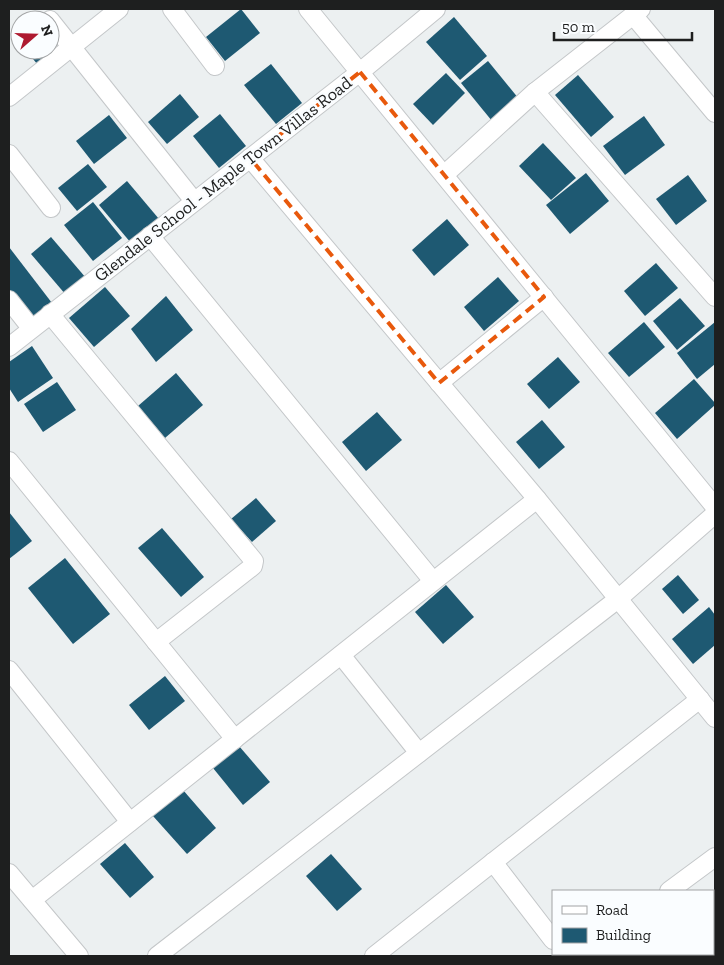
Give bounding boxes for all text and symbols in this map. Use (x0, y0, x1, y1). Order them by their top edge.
north arrow (10, 10, 60, 60)
scale bar (554, 10, 692, 42)
text: 50 m (562, 18, 595, 36)
text: N (37, 23, 57, 39)
street label: Glendale School - Maple Town Villas Road (90, 72, 356, 286)
legend (552, 890, 714, 955)
text: Road (596, 901, 629, 919)
text: Building (596, 926, 651, 944)

